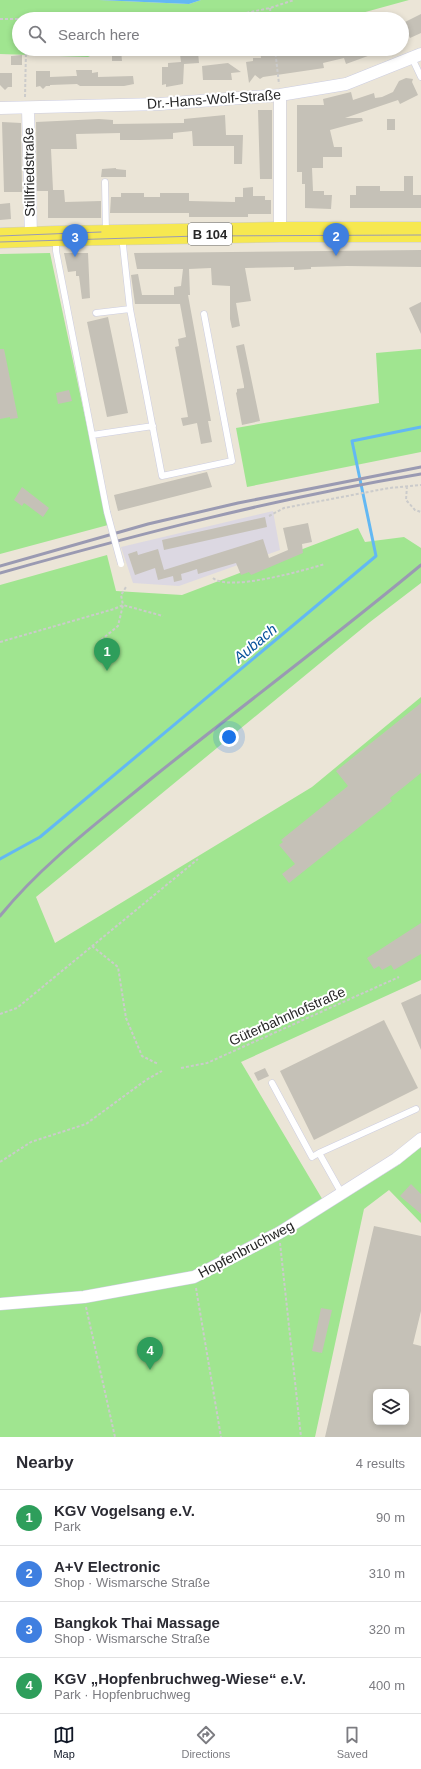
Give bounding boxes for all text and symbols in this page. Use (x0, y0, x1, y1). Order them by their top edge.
search box (12, 12, 409, 56)
icon: search (26, 23, 48, 45)
text: Search here (58, 26, 140, 43)
street label: Dr.-Hans-Wolf-Straße (146, 86, 282, 112)
street label: Stillfriedstraße (20, 127, 38, 217)
road number: B 104 (188, 223, 232, 245)
pin: 2 (323, 223, 349, 256)
pin: 3 (62, 224, 88, 257)
water label: Aubach (229, 620, 280, 667)
pin: 1 (94, 638, 120, 671)
your location (219, 727, 239, 747)
street label: Güterbahnhofstraße (227, 983, 348, 1049)
street label: Hopfenbruchweg (196, 1217, 296, 1281)
pin: 4 (137, 1337, 163, 1370)
map controls (373, 1389, 409, 1425)
button: layers (373, 1389, 409, 1425)
text: Nearby (16, 1453, 74, 1472)
text: 4 results (356, 1456, 405, 1471)
text: KGV Vogelsang e.V. (54, 1502, 195, 1519)
text: 1 (25, 1510, 33, 1525)
text: 90 m (376, 1510, 405, 1525)
text: Park (54, 1519, 81, 1534)
text: A+V Electronic (54, 1558, 160, 1575)
text: 2 (25, 1566, 33, 1581)
text: 310 m (369, 1566, 405, 1581)
text: Shop · Wismarsche Straße (54, 1575, 210, 1590)
text: Bangkok Thai Massage (54, 1614, 220, 1631)
text: 3 (25, 1622, 33, 1637)
text: 320 m (369, 1622, 405, 1637)
text: Shop · Wismarsche Straße (54, 1631, 210, 1646)
text: KGV „Hopfenbruchweg-Wiese“ e.V. (54, 1670, 306, 1687)
text: 4 (25, 1678, 33, 1693)
text: 400 m (369, 1678, 405, 1693)
text: Park · Hopfenbruchweg (54, 1687, 191, 1702)
tab: Map (53, 1724, 75, 1760)
tab: Directions (181, 1724, 230, 1760)
tab: Saved (337, 1724, 368, 1760)

